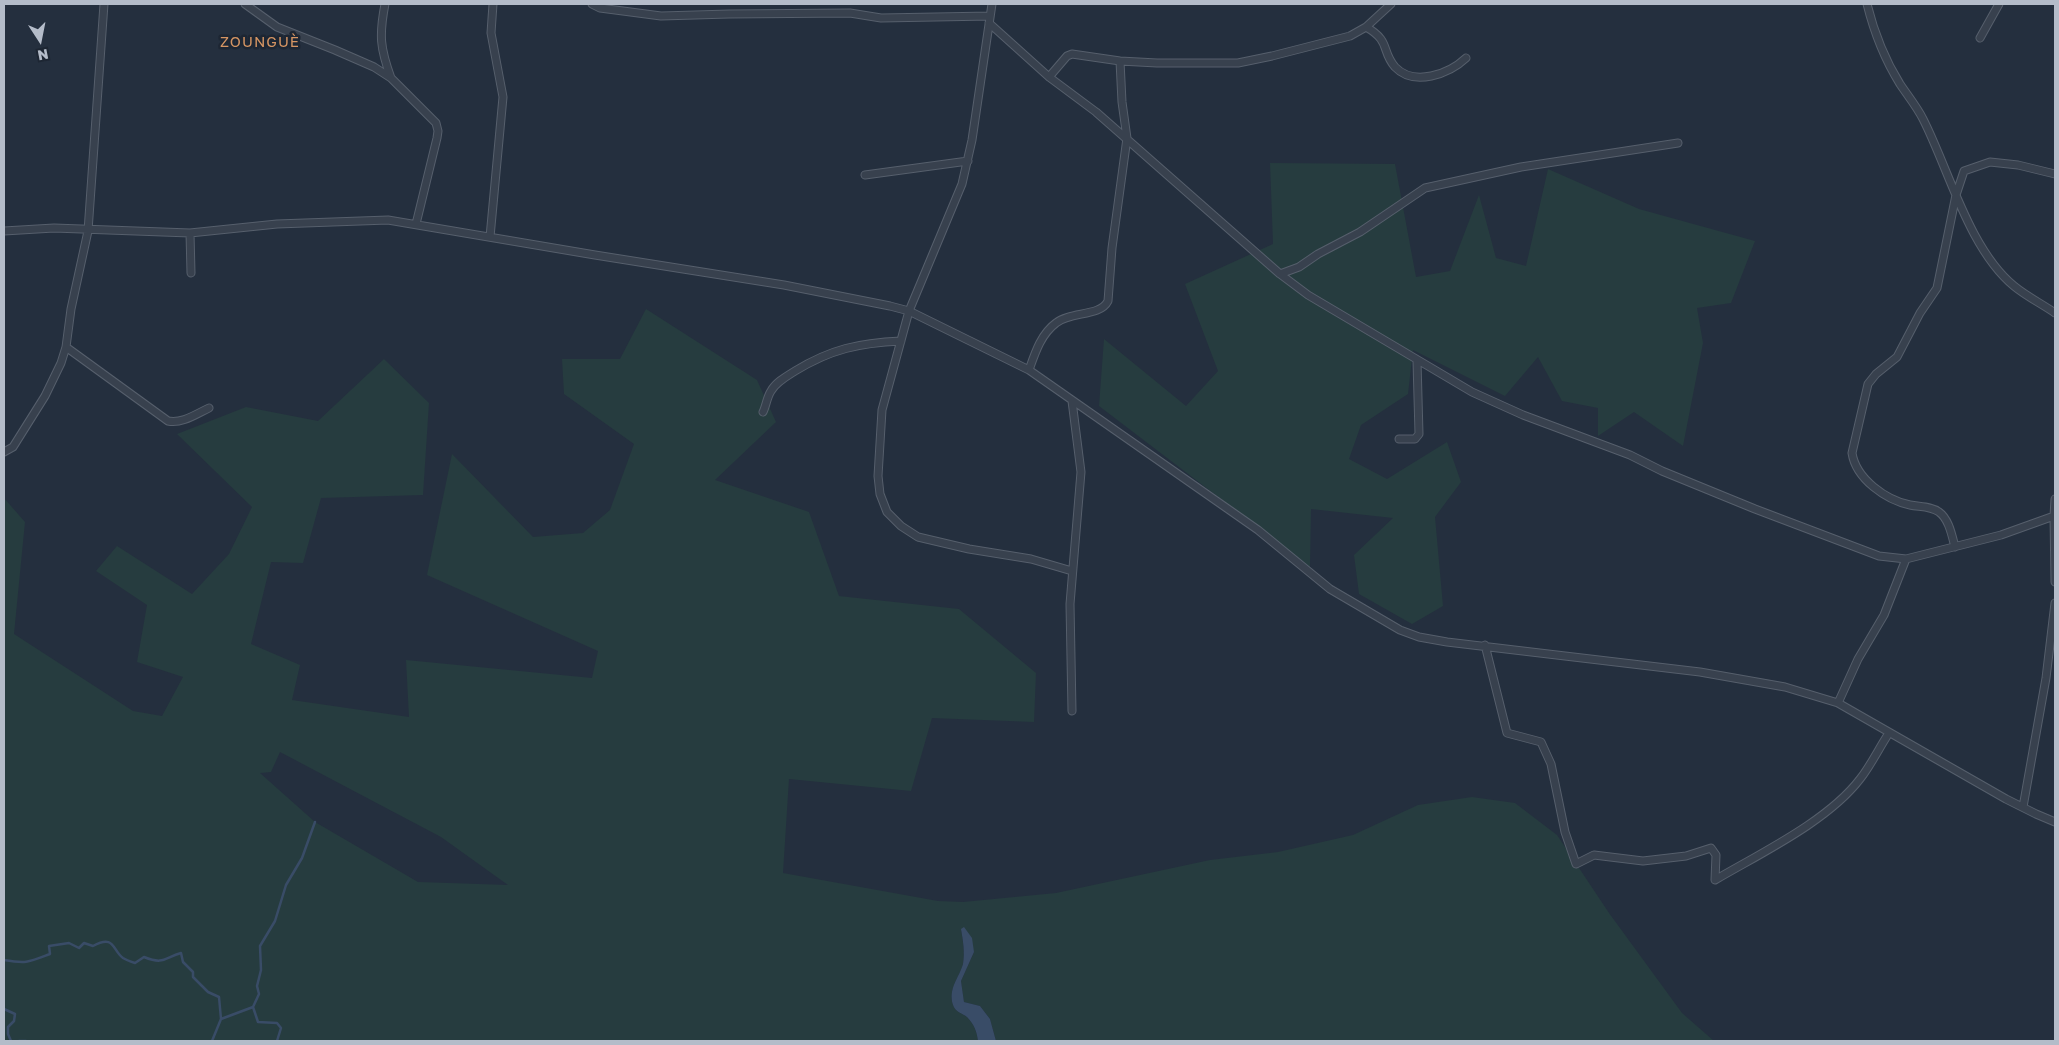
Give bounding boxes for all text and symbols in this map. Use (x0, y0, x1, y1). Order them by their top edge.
north arrow (15, 15, 65, 65)
district label: ZOUNGUÈ (219, 33, 301, 51)
text: N (36, 46, 50, 65)

